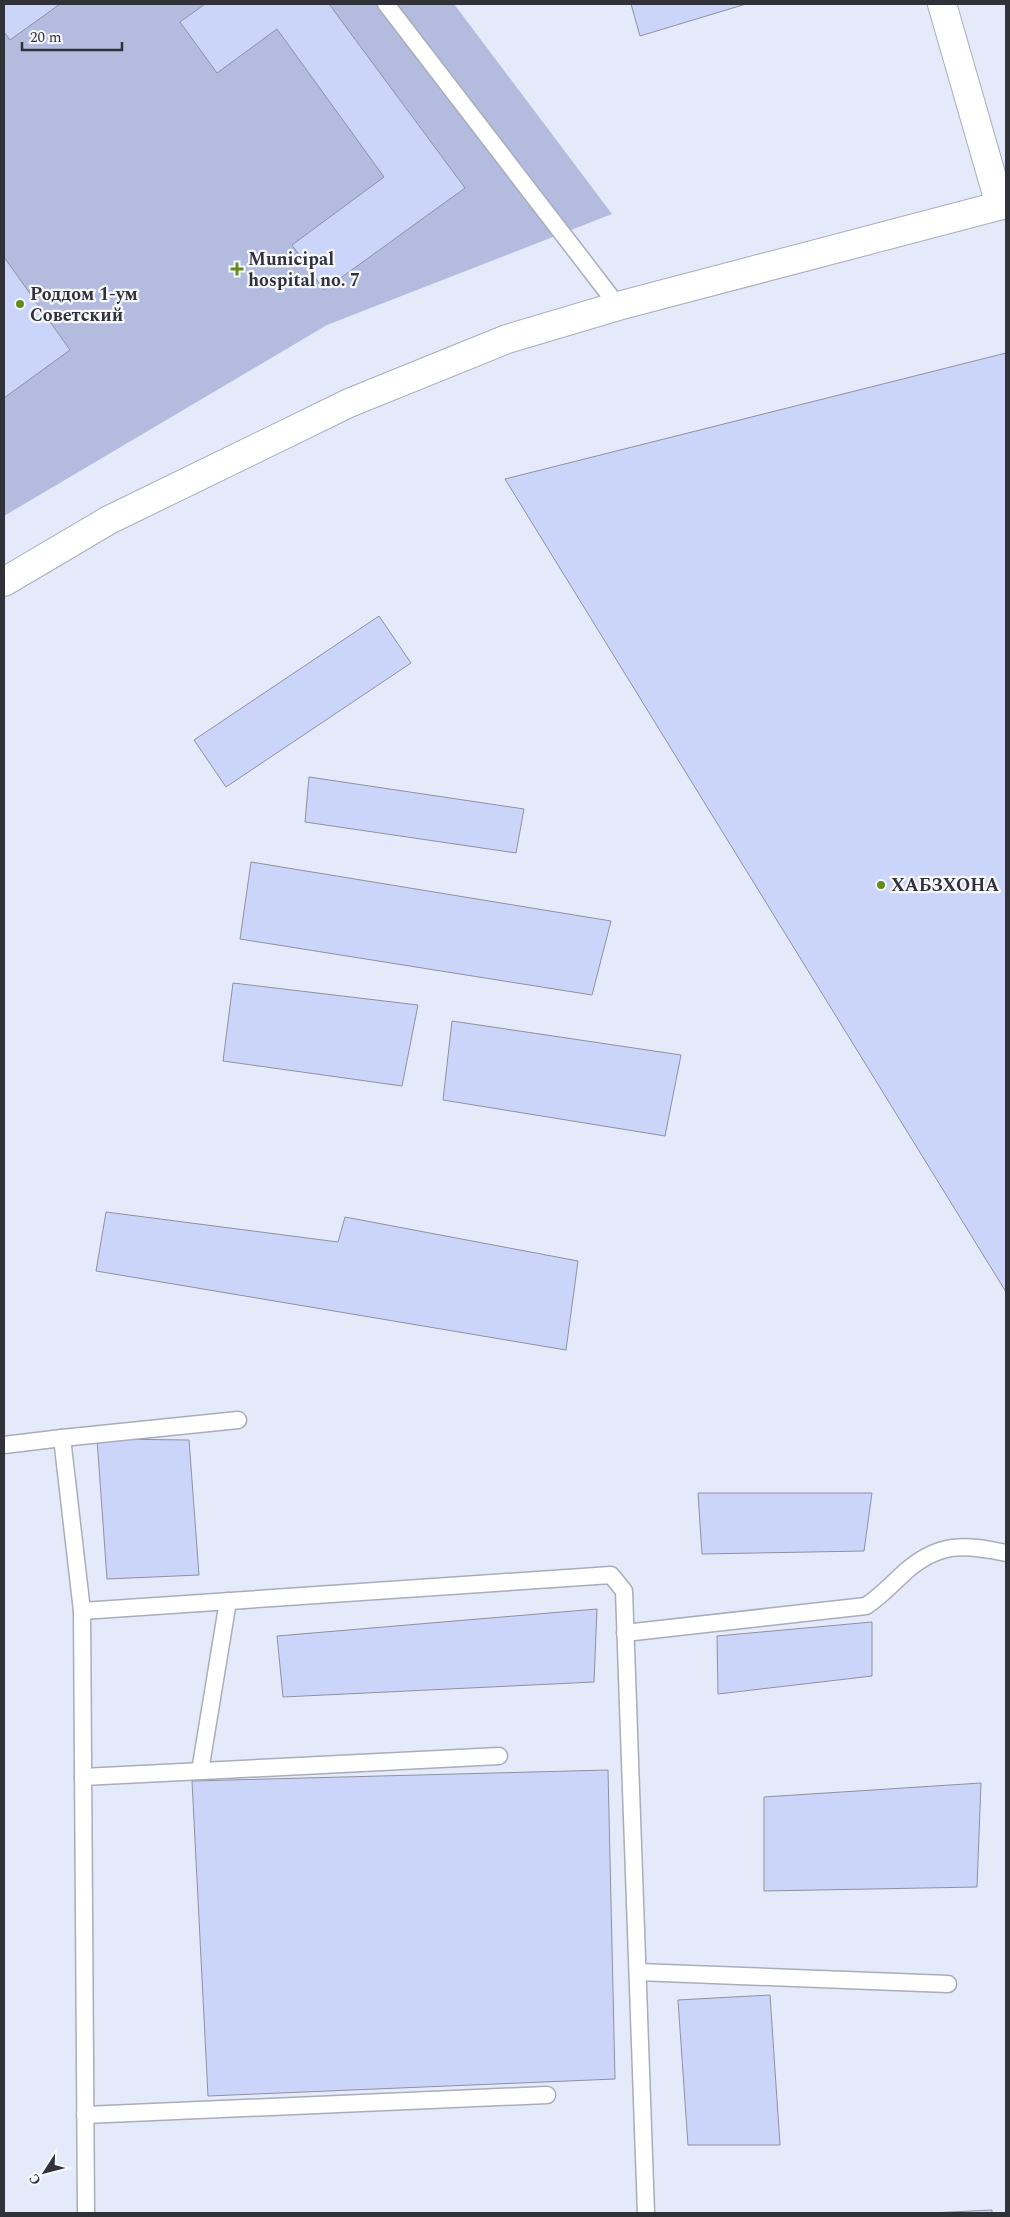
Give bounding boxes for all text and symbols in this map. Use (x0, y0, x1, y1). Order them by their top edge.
scale bar (22, 20, 122, 52)
text: 20 m (30, 26, 62, 49)
place label: Municipal hospital no. 7 (248, 246, 360, 294)
marker: Municipal hospital no. 7 (230, 262, 244, 276)
place label: Роддом 1-ум Советский (30, 281, 138, 329)
marker: Роддом 1-ум Советский (14, 298, 26, 310)
place label: ХАБЗХОНА (891, 872, 999, 899)
marker: ХАБЗХОНА (875, 879, 887, 891)
north arrow (20, 2147, 70, 2197)
text: С (23, 2169, 46, 2190)

